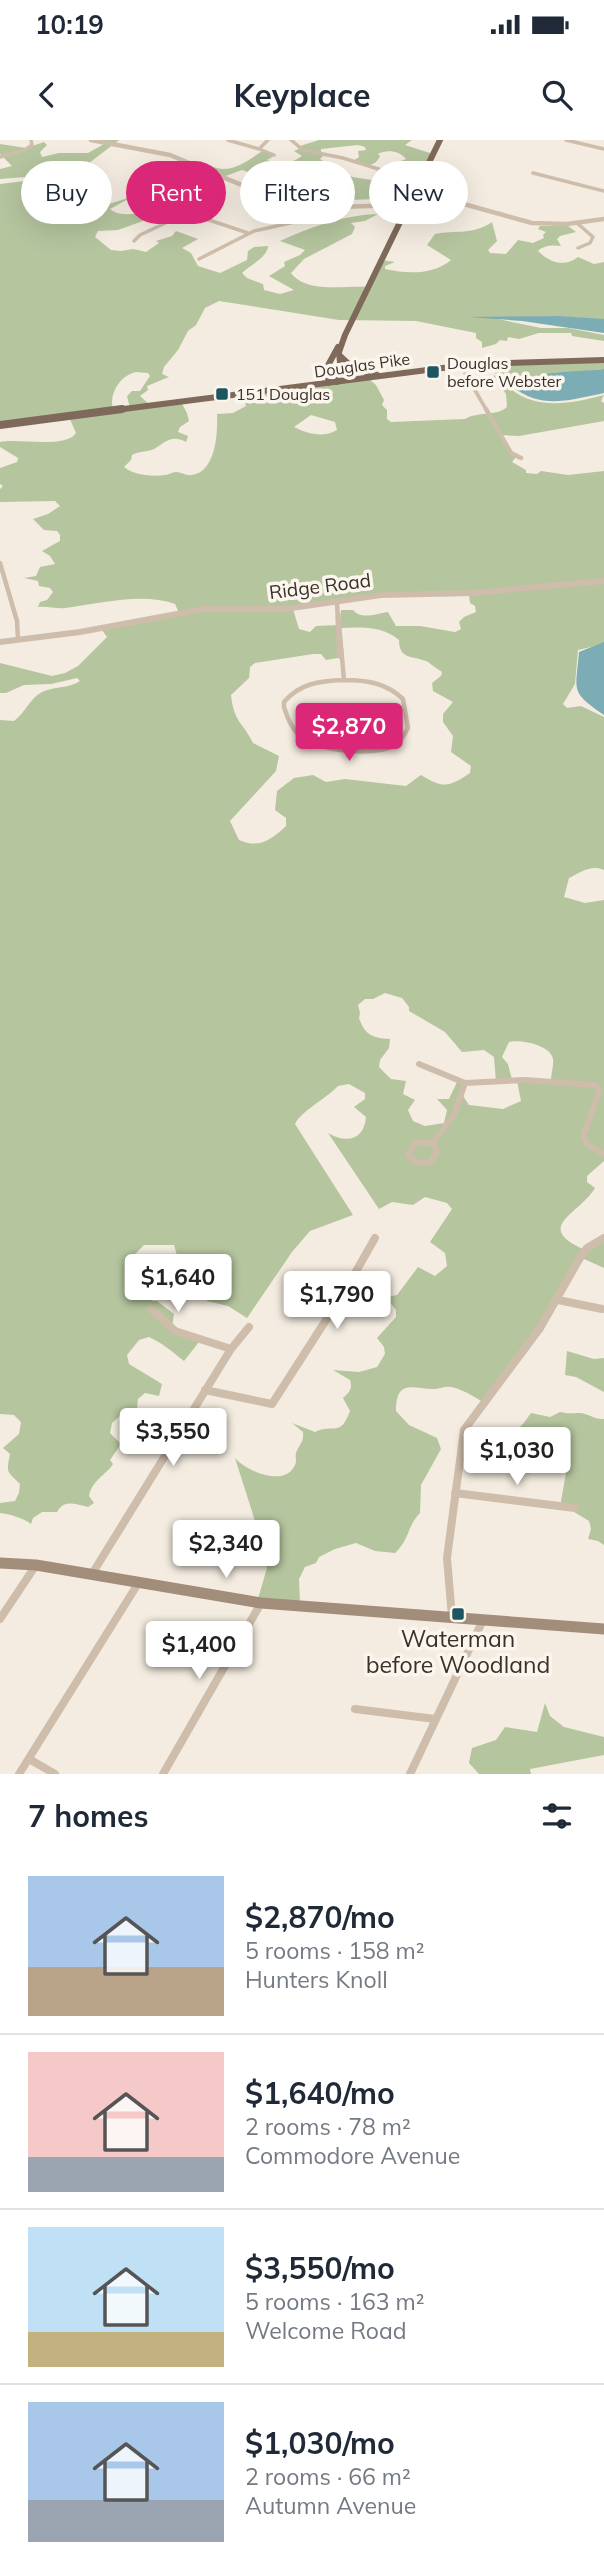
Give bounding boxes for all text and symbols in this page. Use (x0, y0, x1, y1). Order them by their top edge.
text: 10:19 (35, 8, 104, 41)
text: Keyplace (234, 75, 370, 115)
icon: back (28, 76, 66, 114)
icon: search (538, 76, 576, 114)
chip: Buy (21, 161, 112, 224)
chip: Rent (126, 161, 226, 224)
chip: Filters (240, 161, 355, 224)
chip: New (369, 161, 468, 224)
street label: Douglas Pike (313, 348, 411, 382)
place label: Douglas before Webster (447, 353, 561, 391)
marker: Douglas before Webster (425, 364, 441, 380)
place label: 151 Douglas (236, 384, 330, 404)
marker: 151 Douglas (214, 386, 230, 402)
street label: Ridge Road (268, 568, 372, 604)
pin: $2,870 (292, 704, 406, 763)
text: $2,870 (312, 711, 386, 740)
pin: $1,640 (121, 1254, 235, 1314)
text: $1,640 (141, 1262, 215, 1291)
pin: $1,790 (280, 1272, 394, 1331)
text: $1,790 (300, 1279, 374, 1308)
pin: $3,550 (116, 1408, 230, 1468)
text: $3,550 (136, 1416, 210, 1445)
pin: $1,030 (460, 1428, 574, 1487)
text: $1,030 (480, 1435, 554, 1464)
pin: $2,340 (169, 1520, 283, 1580)
text: $2,340 (189, 1528, 263, 1557)
marker: Waterman before Woodland (450, 1606, 466, 1622)
pin: $1,400 (142, 1622, 256, 1681)
place label: Waterman before Woodland (366, 1624, 550, 1679)
text: $1,400 (162, 1629, 236, 1658)
text: 7 homes (28, 1797, 149, 1835)
icon: filters (538, 1797, 576, 1835)
text: $2,870/mo (245, 1898, 395, 1936)
icon: home (84, 1904, 168, 1988)
text: 5 rooms · 158 m² (245, 1936, 425, 1965)
text: Hunters Knoll (245, 1965, 388, 1994)
text: $1,640/mo (245, 2074, 395, 2112)
icon: home (84, 2080, 168, 2164)
text: 2 rooms · 78 m² (245, 2112, 411, 2141)
text: Commodore Avenue (245, 2141, 460, 2170)
text: $3,550/mo (245, 2249, 395, 2287)
icon: home (84, 2255, 168, 2339)
text: 5 rooms · 163 m² (245, 2287, 425, 2316)
text: Welcome Road (245, 2316, 407, 2345)
text: $1,030/mo (245, 2424, 395, 2462)
icon: home (84, 2430, 168, 2514)
text: 2 rooms · 66 m² (245, 2462, 411, 2491)
text: Autumn Avenue (245, 2491, 416, 2520)

